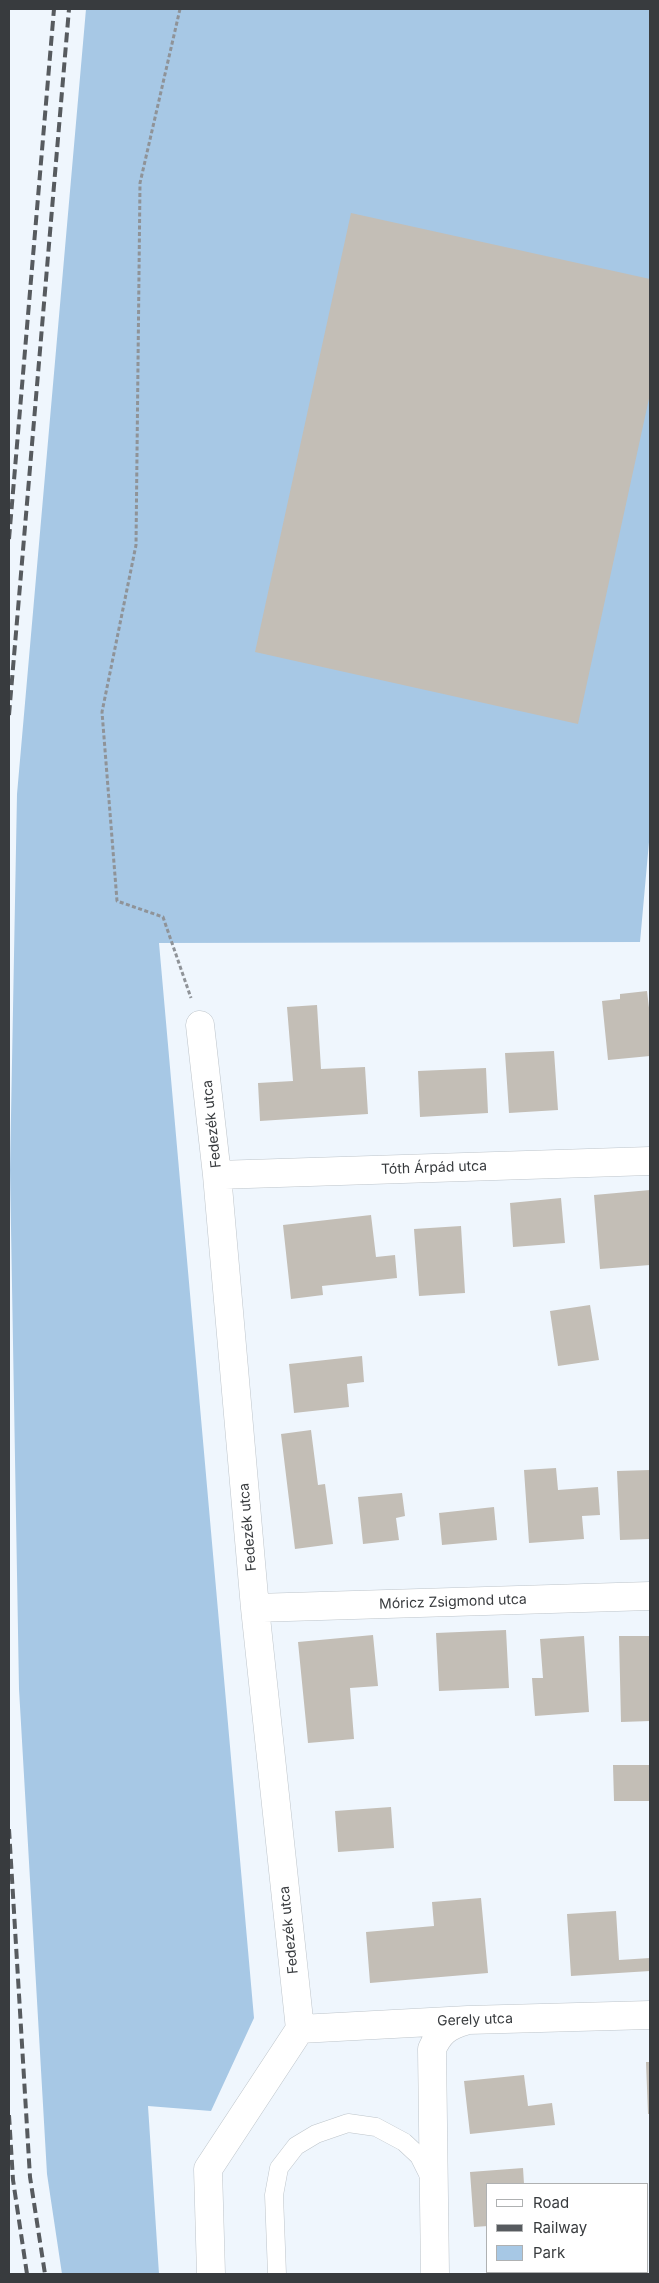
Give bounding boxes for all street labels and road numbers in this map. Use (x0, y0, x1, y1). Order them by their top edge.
street label: Fedezék utca (199, 1079, 225, 1169)
street label: Tóth Árpád utca (381, 1158, 487, 1178)
street label: Fedezék utca (236, 1482, 260, 1572)
street label: Móricz Zsigmond utca (379, 1591, 527, 1613)
street label: Fedezék utca (276, 1885, 302, 1975)
street label: Gerely utca (437, 2010, 513, 2030)

